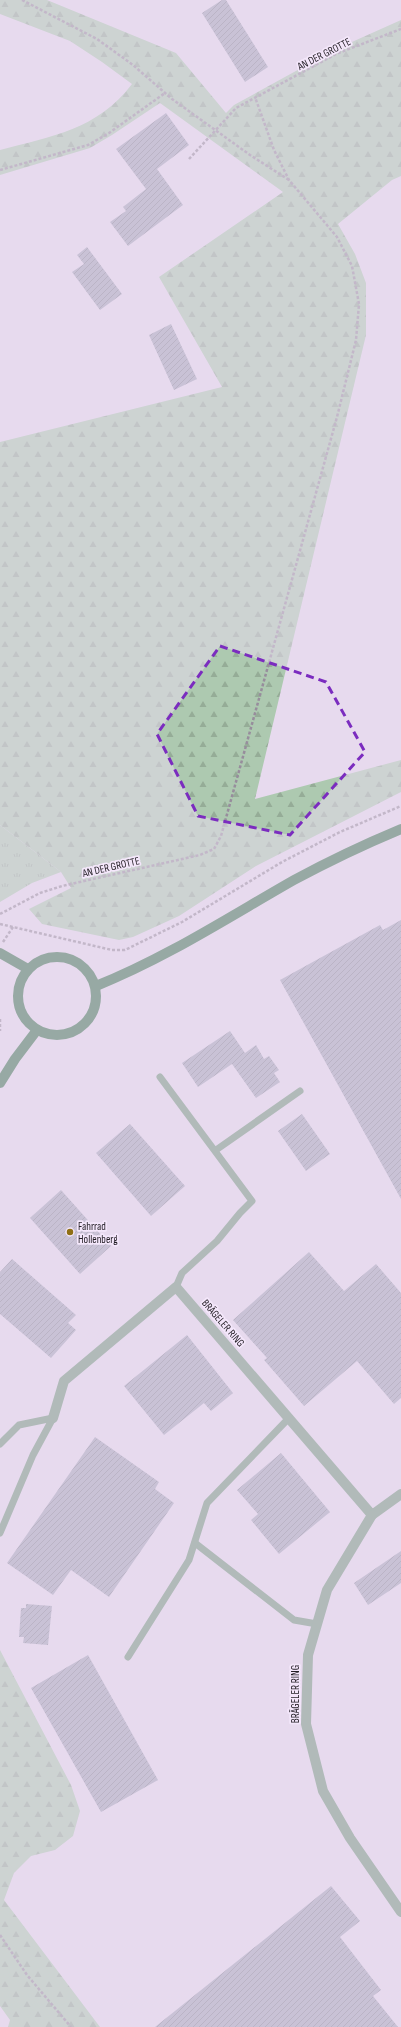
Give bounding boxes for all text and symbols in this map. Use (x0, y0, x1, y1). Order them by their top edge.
street label: AN DER GROTTE (294, 35, 353, 73)
street label: AN DER GROTTE (80, 854, 141, 880)
place label: Fahrrad Hollenberg (78, 1220, 118, 1246)
marker: Fahrrad Hollenberg (65, 1227, 75, 1237)
street label: BRÄGELER RING (199, 1297, 247, 1349)
street label: BRÄGELER RING (289, 1665, 302, 1723)

